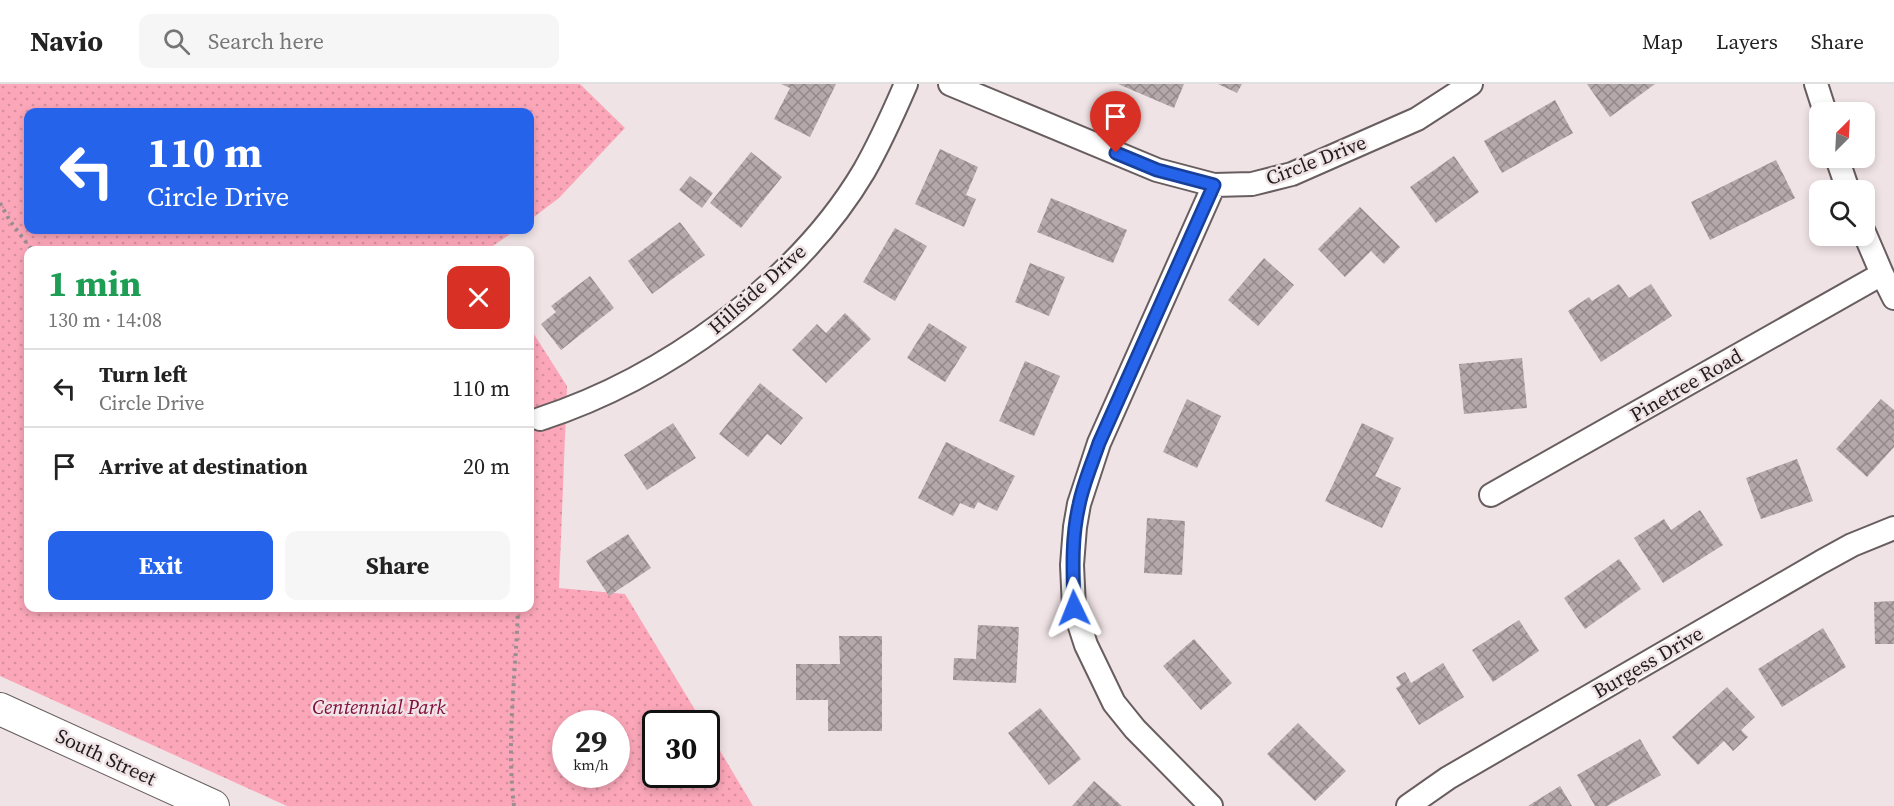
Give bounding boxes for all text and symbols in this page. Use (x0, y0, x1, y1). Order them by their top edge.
search box (139, 14, 559, 68)
text: Navio (30, 22, 103, 60)
icon: search (160, 25, 193, 58)
text: Search here (208, 26, 324, 56)
text: Map (1642, 27, 1683, 56)
text: Layers (1716, 27, 1778, 56)
text: Share (1811, 27, 1864, 56)
pin (1090, 91, 1141, 153)
icon: arrive (1099, 100, 1132, 133)
north arrow (1809, 102, 1875, 168)
map controls (1809, 102, 1875, 246)
text: 110 m (147, 123, 262, 181)
street label: Circle Drive (1262, 128, 1370, 192)
icon: left (48, 132, 126, 210)
text: Circle Drive (147, 178, 289, 215)
button: search (1809, 180, 1875, 246)
street label: Hillside Drive (702, 238, 812, 340)
text: 1 min (48, 259, 141, 308)
button: close (447, 266, 510, 329)
text: 130 m · 14:08 (48, 306, 162, 334)
street label: Pinetree Road (1625, 341, 1748, 428)
text: Turn left (99, 359, 187, 389)
icon: left (48, 372, 81, 405)
text: 110 m (452, 373, 510, 403)
text: Circle Drive (99, 389, 204, 417)
icon: arrive (48, 450, 81, 483)
text: Arrive at destination (99, 451, 308, 481)
text: 20 m (463, 451, 510, 481)
button: Exit (48, 531, 273, 600)
button: Share (285, 531, 510, 600)
position arrow (1042, 576, 1106, 640)
street label: Burgess Drive (1588, 619, 1708, 705)
park label: Centennial Park (312, 693, 446, 721)
speed limit sign: 30 (642, 710, 720, 788)
text: 29 (575, 721, 607, 762)
street label: South Street (51, 722, 161, 793)
text: km/h (573, 754, 609, 775)

